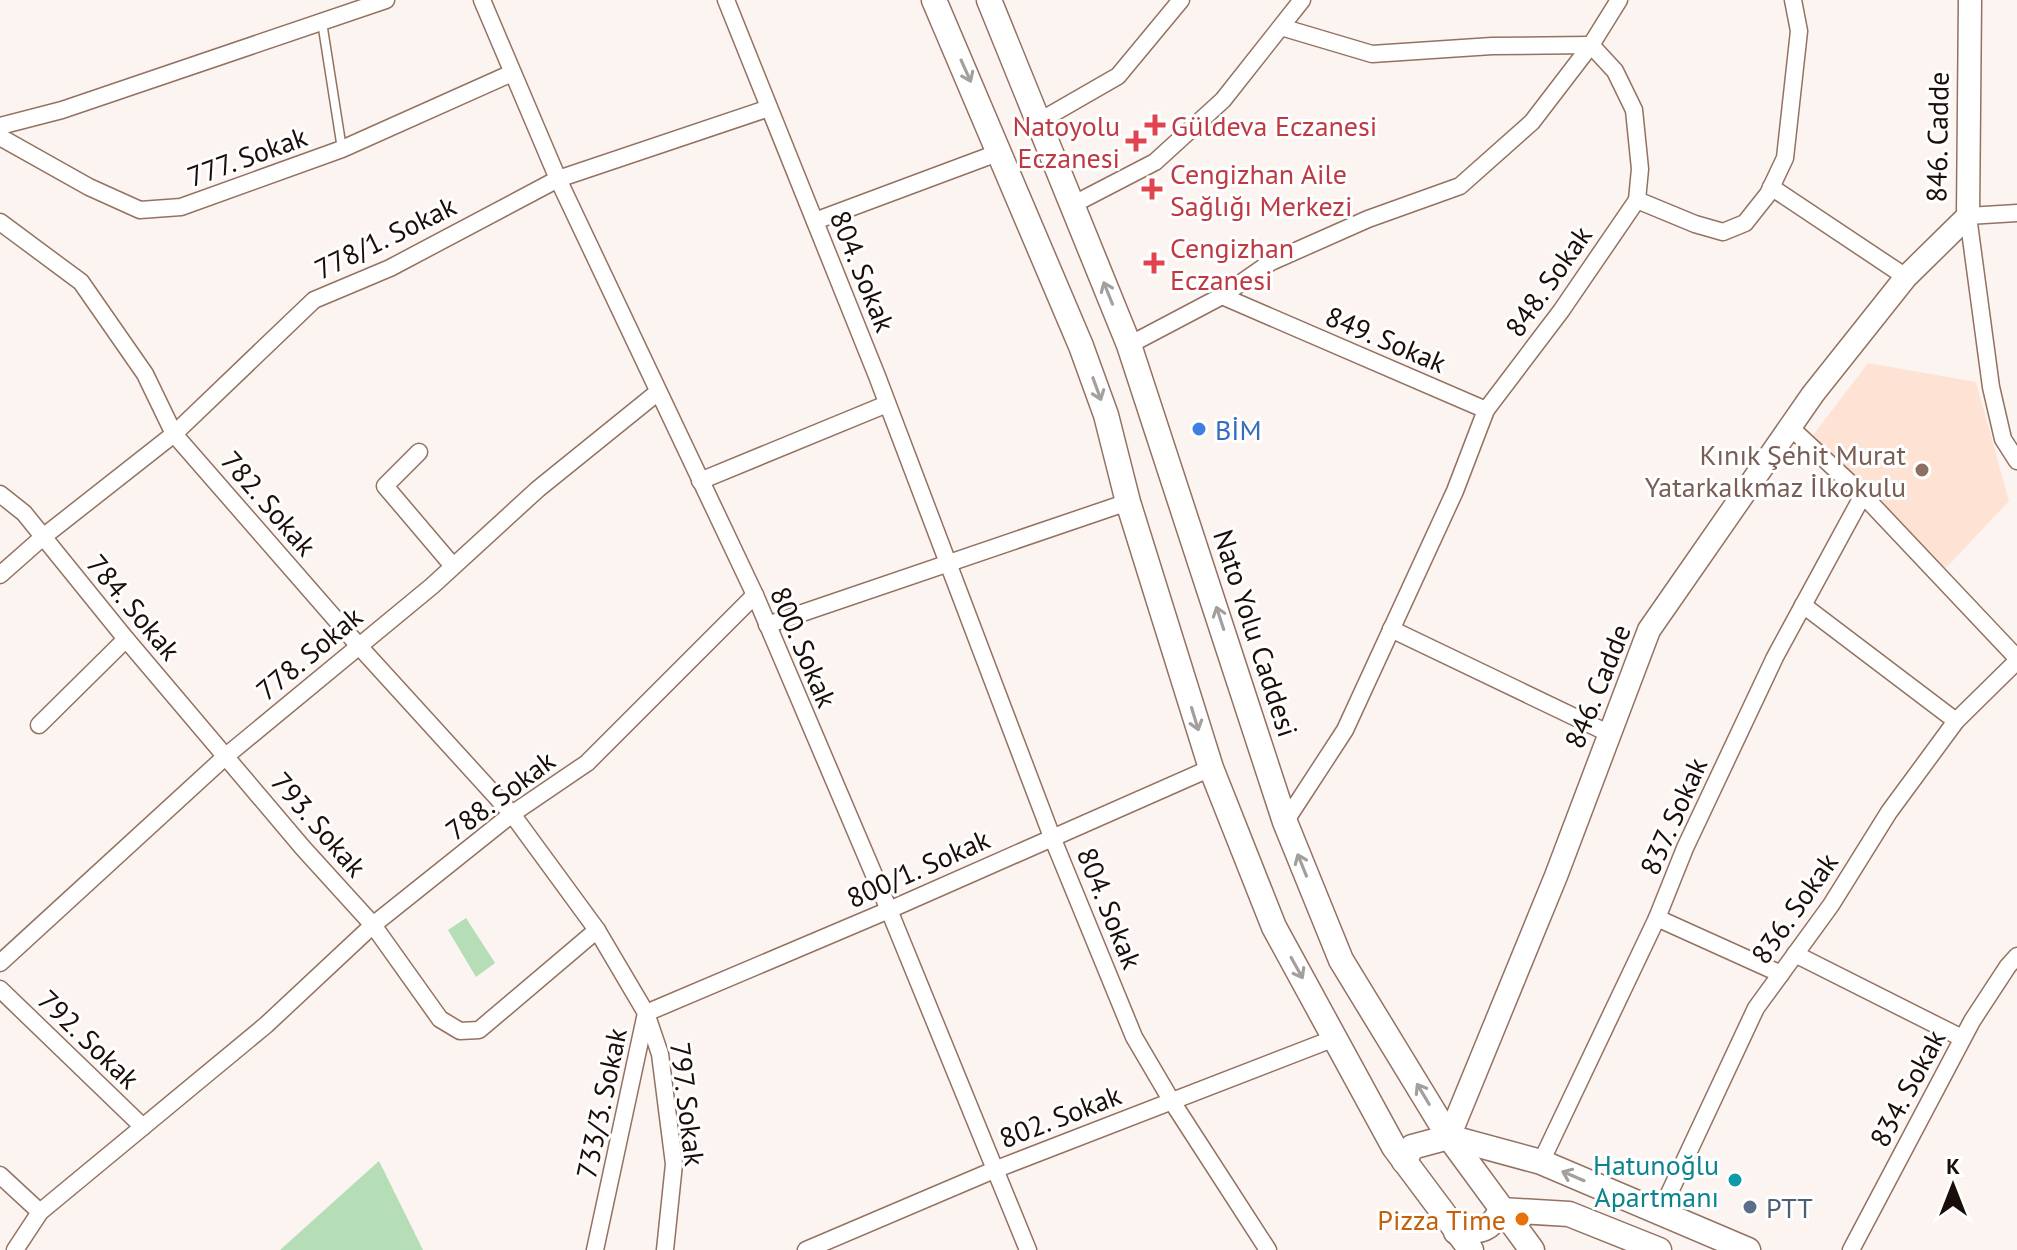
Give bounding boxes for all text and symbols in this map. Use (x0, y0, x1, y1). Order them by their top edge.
one-way arrow (959, 59, 974, 83)
street label: 846. Cadde (1917, 71, 1957, 203)
place label: Natoyolu Eczanesi (1012, 107, 1120, 176)
place label: Güldeva Eczanesi (1171, 107, 1377, 144)
marker: Güldeva Eczanesi (1146, 116, 1164, 134)
street label: 777. Sokak (182, 117, 312, 195)
marker: Natoyolu Eczanesi (1127, 132, 1145, 150)
place label: Cengizhan Aile Sağlığı Merkezi (1170, 155, 1352, 224)
marker: Cengizhan Aile Sağlığı Merkezi (1141, 178, 1163, 200)
street label: 778/1. Sokak (308, 187, 462, 287)
street label: 804. Sokak (822, 205, 904, 338)
street label: 848. Sokak (1496, 218, 1600, 344)
place label: Cengizhan Eczanesi (1170, 229, 1294, 298)
marker: Cengizhan Eczanesi (1145, 254, 1163, 272)
one-way arrow (1100, 281, 1114, 306)
street label: 849. Sokak (1320, 297, 1453, 381)
one-way arrow (1090, 376, 1105, 401)
place label: BİM (1215, 411, 1262, 448)
marker: BİM (1190, 420, 1208, 438)
place label: Kınık Şehit Murat Yatarkalkmaz İlkokulu (1645, 436, 1906, 505)
street label: 782. Sokak (213, 443, 325, 564)
marker: Kınık Şehit Murat Yatarkalkmaz İlkokulu (1913, 461, 1931, 479)
street label: Nato Yolu Caddesi (1205, 525, 1307, 741)
street label: 784. Sokak (79, 546, 190, 668)
street label: 800. Sokak (762, 581, 846, 714)
street label: 778. Sokak (248, 597, 370, 708)
one-way arrow (1211, 606, 1226, 631)
street label: 846. Cadde (1555, 618, 1639, 754)
one-way arrow (1188, 705, 1203, 731)
street label: 788. Sokak (438, 741, 563, 848)
street label: 837. Sokak (1631, 751, 1715, 880)
street label: 793. Sokak (263, 764, 375, 885)
street label: 800/1. Sokak (841, 820, 996, 916)
street label: 804. Sokak (1069, 842, 1151, 975)
street label: 836. Sokak (1742, 845, 1846, 971)
one-way arrow (1294, 853, 1309, 878)
one-way arrow (1289, 956, 1305, 979)
street label: 792. Sokak (30, 981, 148, 1097)
street label: 834. Sokak (1861, 1022, 1954, 1153)
street label: 733/3. Sokak (567, 1024, 635, 1182)
street label: 797. Sokak (662, 1040, 714, 1169)
street label: 802. Sokak (994, 1076, 1127, 1156)
one-way arrow (1414, 1084, 1431, 1106)
place label: Hatunoğlu Apartmanı (1593, 1146, 1719, 1215)
north arrow (1913, 1146, 1993, 1226)
text: K (1946, 1152, 1960, 1180)
one-way arrow (1561, 1167, 1586, 1182)
marker: Hatunoğlu Apartmanı (1726, 1171, 1744, 1189)
place label: PTT (1766, 1189, 1813, 1226)
marker: PTT (1741, 1198, 1759, 1216)
place label: Pizza Time (1377, 1201, 1506, 1238)
marker: Pizza Time (1513, 1210, 1531, 1228)

